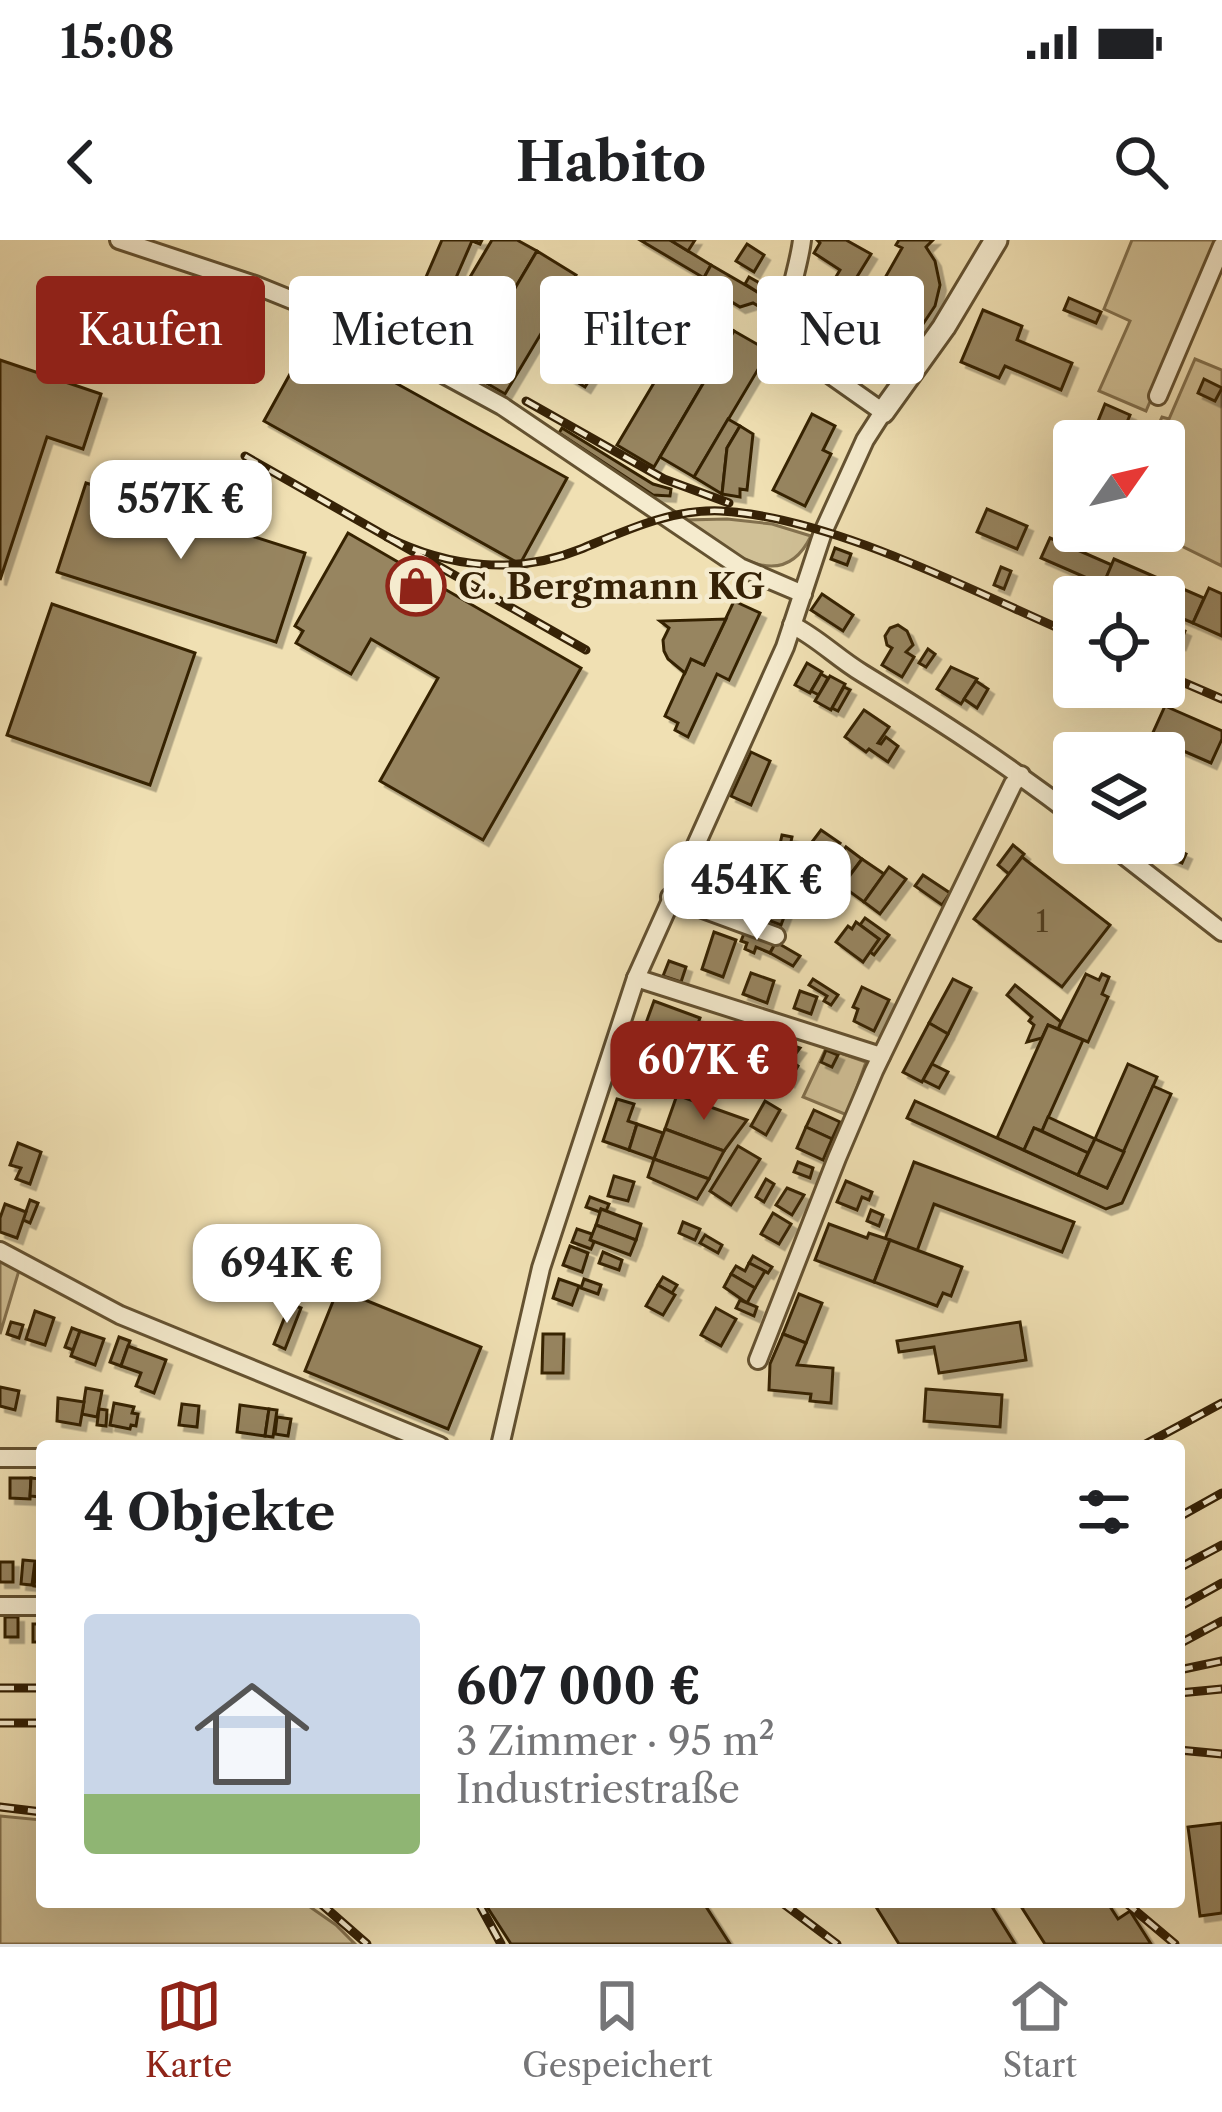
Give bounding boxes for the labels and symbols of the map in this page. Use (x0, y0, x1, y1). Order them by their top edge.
north arrow (1053, 420, 1185, 552)
pin: 557K € (83, 460, 279, 562)
shop icon: C. Bergmann KG (385, 555, 447, 617)
place label: C. Bergmann KG (458, 564, 765, 608)
pin: 454K € (659, 841, 855, 943)
house number: 1 (1036, 903, 1049, 940)
pin: 607K € (606, 1021, 802, 1123)
pin: 694K € (189, 1224, 385, 1326)

